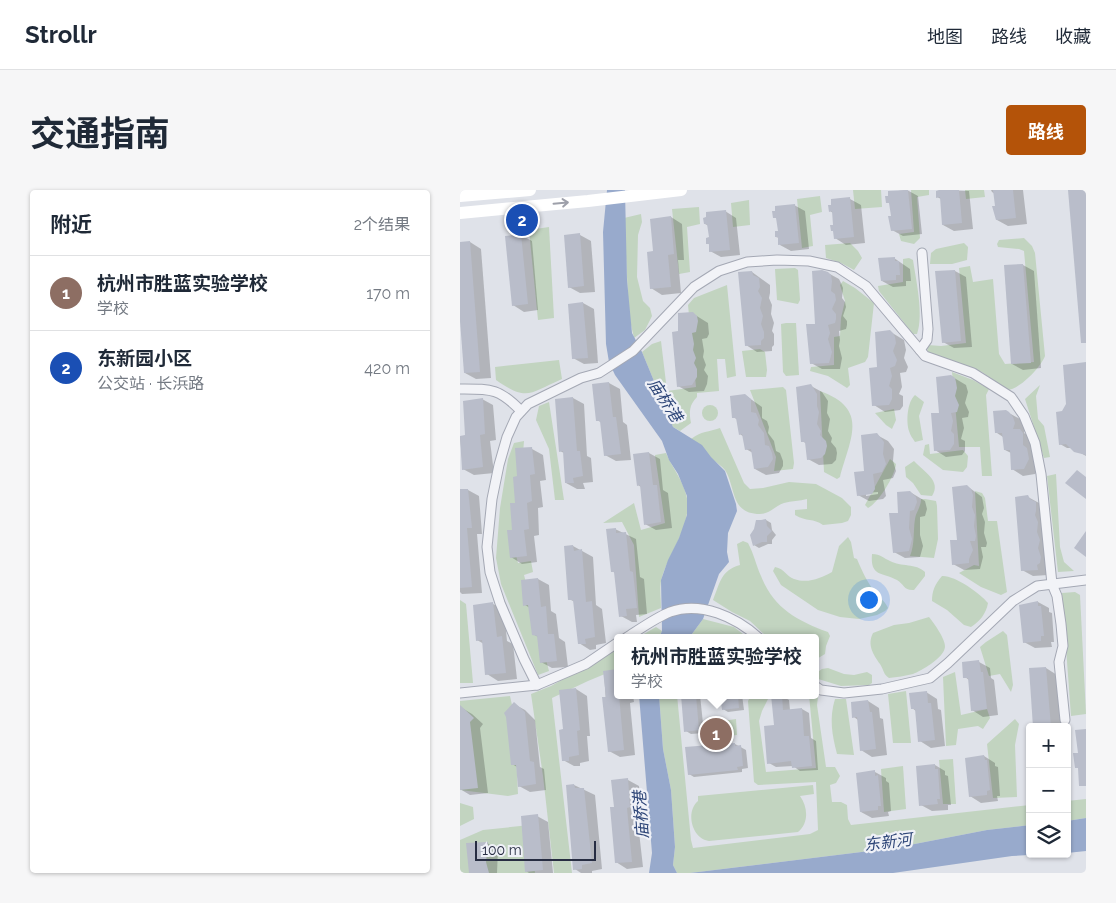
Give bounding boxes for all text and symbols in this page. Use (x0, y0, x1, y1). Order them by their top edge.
text: Strollr (25, 20, 97, 49)
text: 地图 (927, 26, 963, 47)
text: 路线 (991, 26, 1027, 47)
text: 收藏 (1055, 26, 1091, 47)
button: 路线 (1006, 105, 1086, 155)
text: 交通指南 (30, 113, 170, 154)
one-way arrow (553, 199, 569, 208)
pin: 2 (506, 201, 538, 239)
text: 附近 (50, 212, 92, 237)
text: 2个结果 (354, 215, 410, 234)
text: 杭州市胜蓝实验学校 (97, 272, 268, 294)
text: 1 (62, 284, 70, 303)
text: 170 m (366, 284, 410, 303)
text: 学校 (97, 299, 129, 318)
text: 东新园小区 (97, 347, 192, 369)
text: 2 (61, 359, 71, 378)
text: 420 m (364, 359, 410, 378)
text: 公交站 · 长浜路 (97, 374, 204, 393)
water label: 庙桥港 (644, 375, 687, 427)
your location (856, 587, 882, 613)
popup (614, 634, 819, 699)
text: 杭州市胜蓝实验学校 (631, 645, 802, 667)
text: 学校 (631, 672, 663, 691)
pin: 1 (700, 715, 732, 753)
map controls (1026, 723, 1071, 858)
button: + (1026, 723, 1071, 768)
button: − (1026, 768, 1071, 813)
water label: 庙桥港 (630, 788, 652, 840)
button: layers (1026, 813, 1071, 858)
water label: 东新河 (863, 829, 916, 854)
scale bar (475, 838, 596, 861)
text: 100 m (482, 842, 522, 858)

